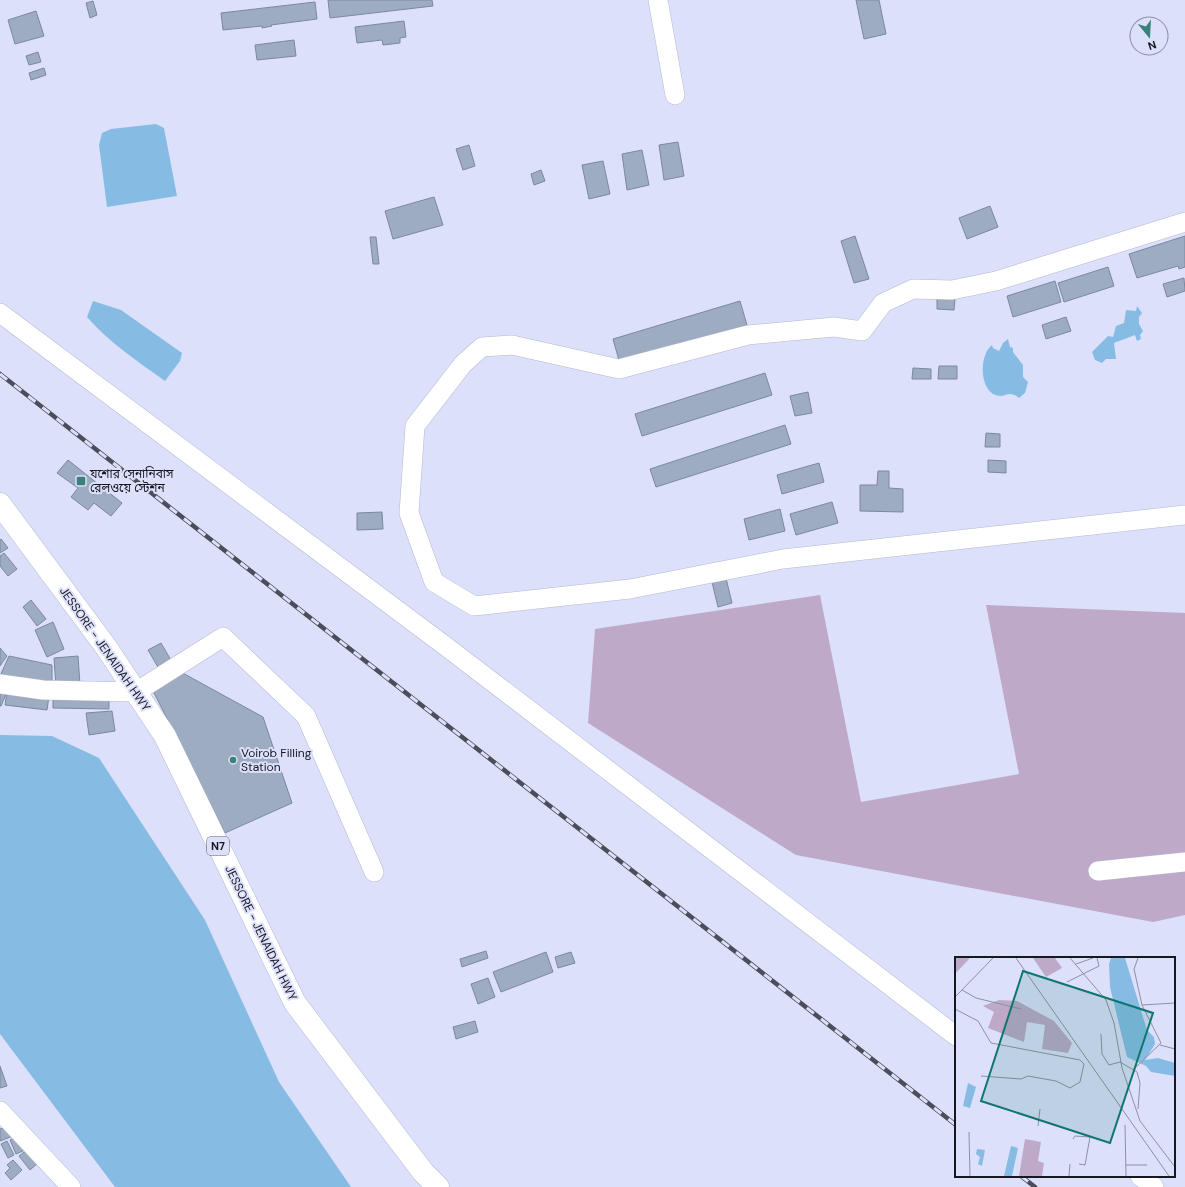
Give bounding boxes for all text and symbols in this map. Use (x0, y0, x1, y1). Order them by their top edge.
north arrow (1129, 16, 1169, 56)
text: N (1146, 38, 1158, 53)
place label: যশোর সেনানিবাস রেলওয়ে স্টেশন (89, 466, 174, 496)
marker: যশোর সেনানিবাস রেলওয়ে স্টেশন (75, 475, 87, 487)
street label: JESSORE - JENAIDAH HWY (56, 584, 154, 714)
place label: Voirob Filling Station (241, 745, 312, 775)
marker: Voirob Filling Station (228, 755, 238, 765)
road number: N7 (207, 837, 229, 855)
street label: JESSORE - JENAIDAH HWY (221, 863, 301, 1003)
inset map (955, 957, 1175, 1177)

